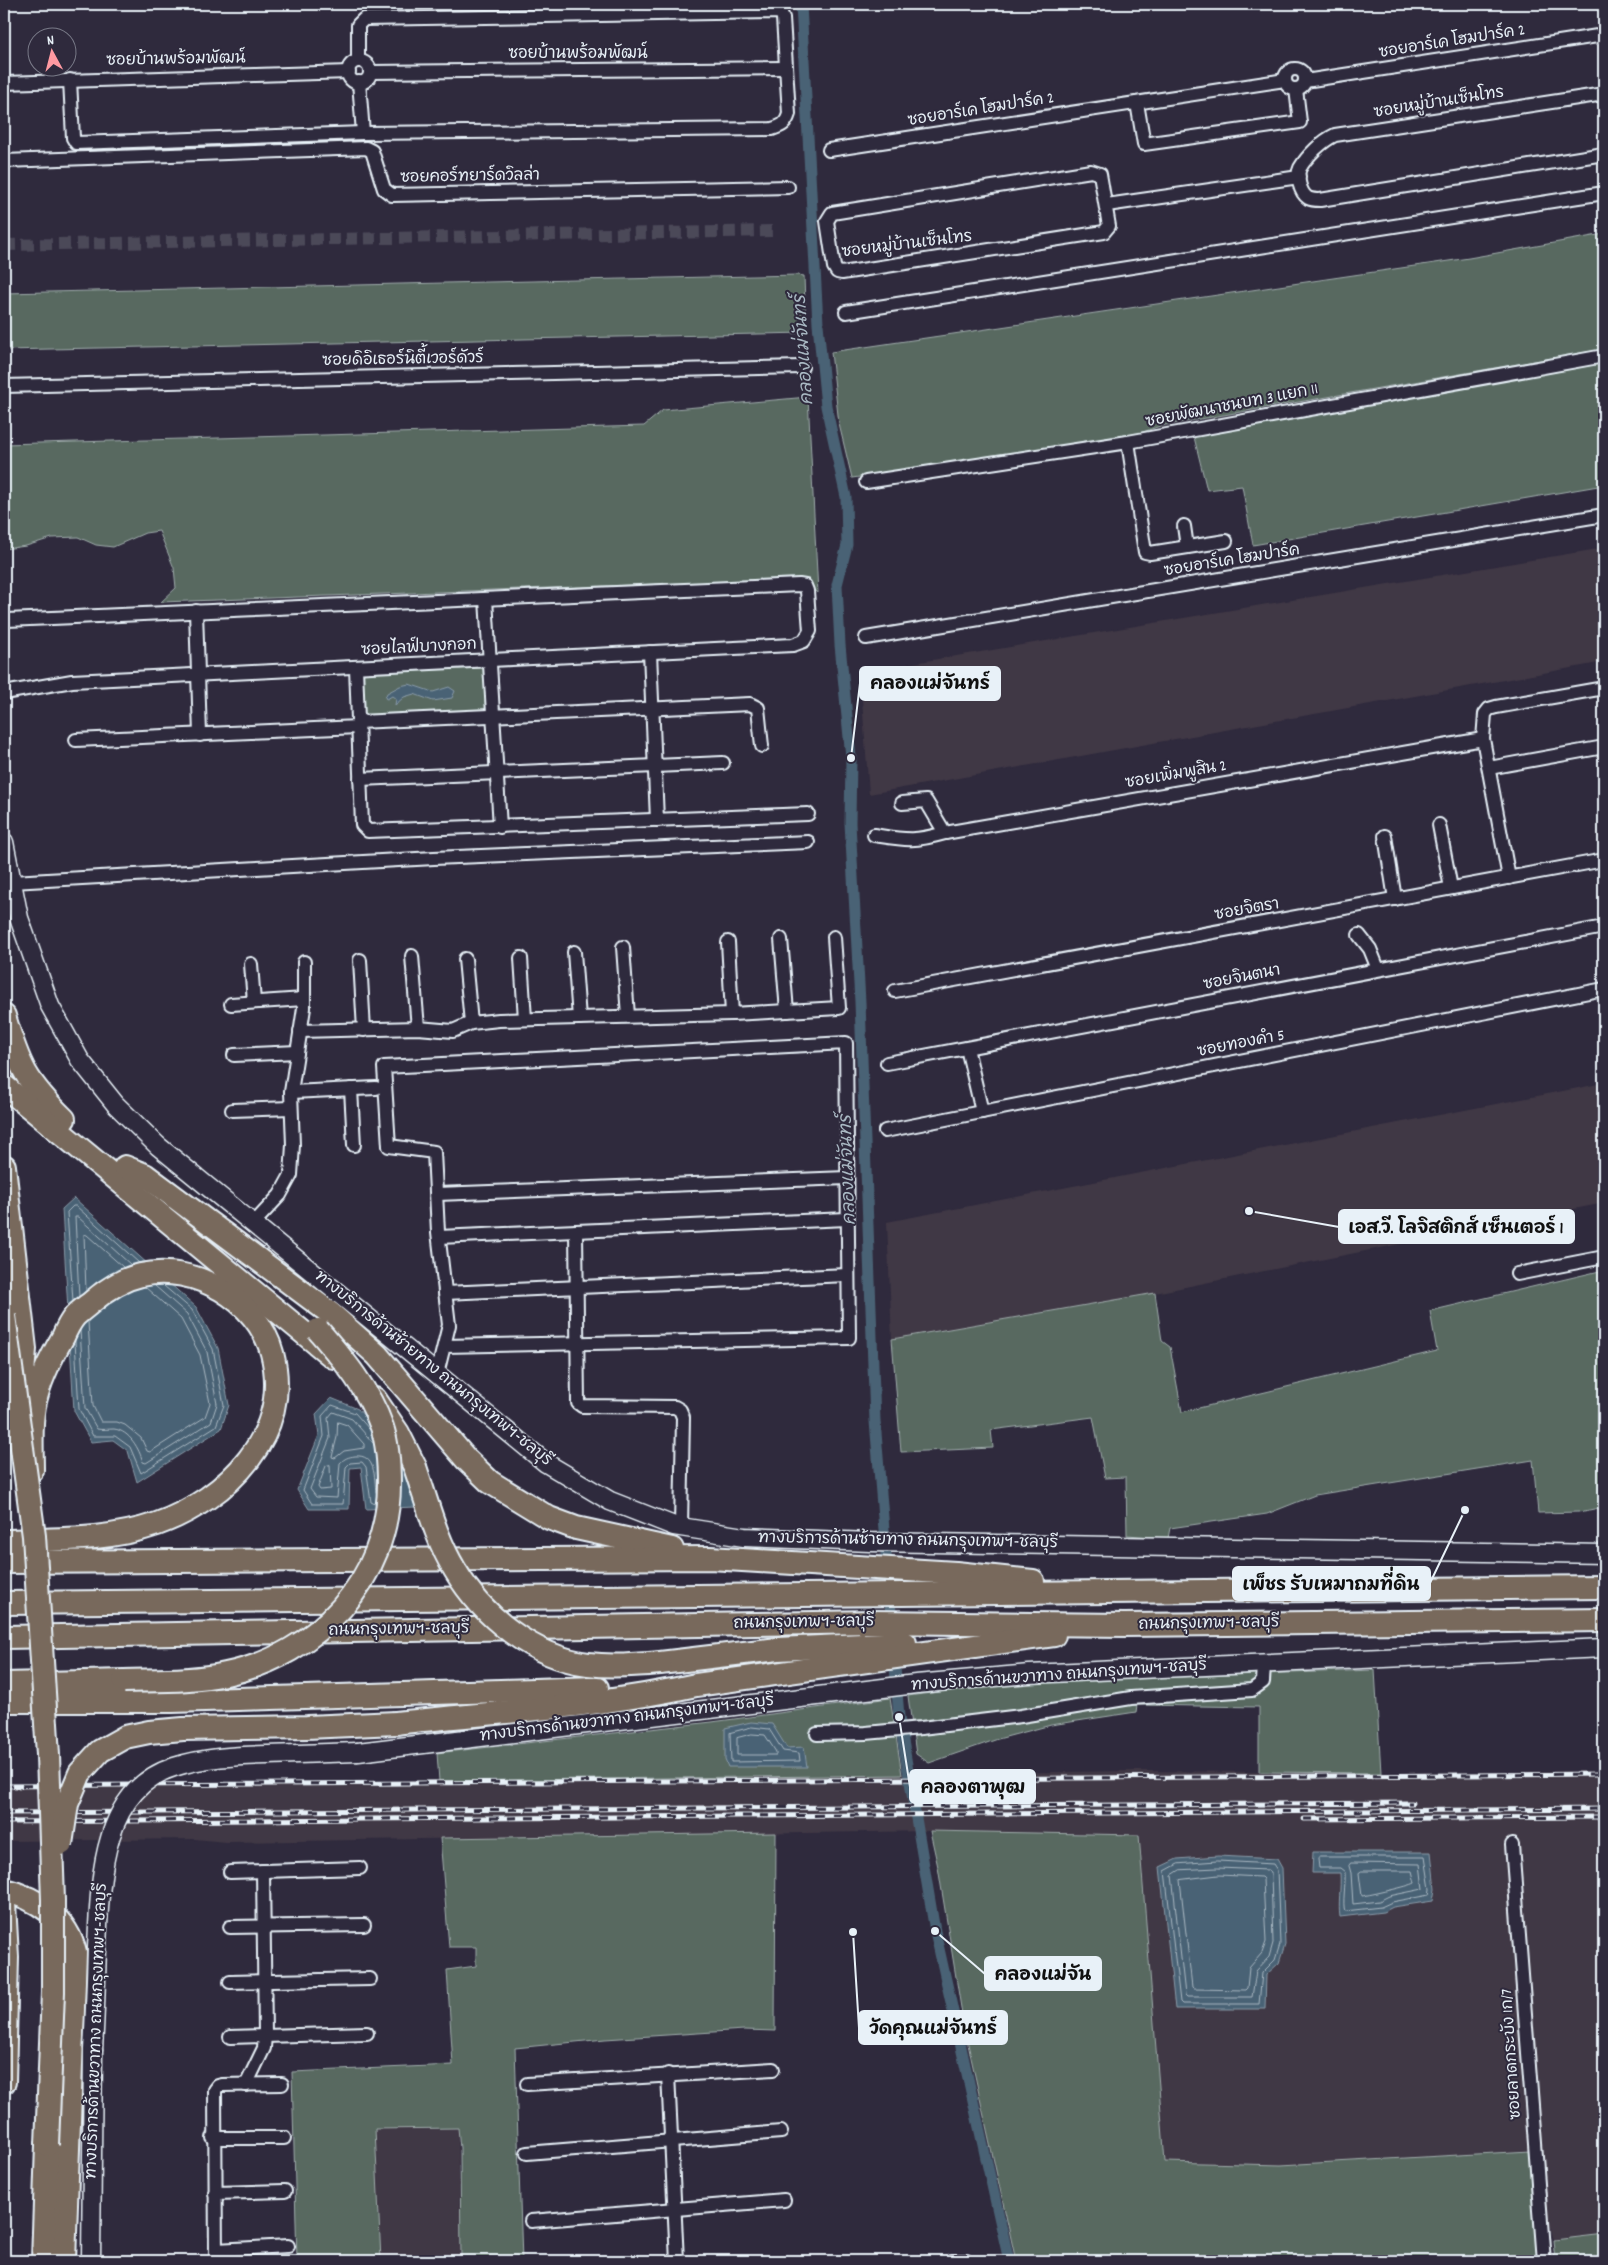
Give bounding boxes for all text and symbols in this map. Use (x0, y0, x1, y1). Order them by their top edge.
street label: ซอยอาร์เค โฮมปาร์ค 2 (1377, 17, 1527, 65)
north arrow (28, 28, 78, 78)
text: N (46, 31, 55, 51)
street label: ซอยบ้านพร้อมพัฒน์ (508, 41, 648, 66)
street label: ซอยบ้านพร้อมพัฒน์ (106, 45, 246, 73)
street label: ซอยหมู่บ้านเซ็นโทร (1372, 79, 1506, 125)
street label: ซอยอาร์เค โฮมปาร์ค 2 (906, 85, 1056, 133)
street label: ซอยคอร์ทยาร์ดวิลล่า (400, 162, 540, 190)
street label: ซอยหมู่บ้านเซ็นโทร (840, 224, 974, 264)
water label: คลองแม่จันทร์ (786, 289, 821, 406)
street label: ซอยดิอิเธอร์นิตี้เวอร์ดัวร์ (322, 341, 484, 373)
street label: ซอยพัฒนาชนบท 3 แยก 11 (1144, 377, 1320, 434)
street label: ซอยอาร์เค โฮมปาร์ค (1162, 537, 1302, 583)
street label: ซอยไลฟ์บางกอก (360, 631, 477, 663)
callout: คลองแม่จันทร์ (860, 667, 1000, 700)
text: คลองแม่จันทร์ (870, 670, 990, 698)
street label: ซอยเพิ่มพูสิน 2 (1122, 749, 1229, 795)
street label: ซอยจิตรา (1213, 892, 1281, 927)
street label: ซอยจินตนา (1201, 958, 1283, 997)
street label: ซอยทองคำ 5 (1195, 1023, 1287, 1064)
water label: คลองแม่จันทร์ (832, 1110, 863, 1226)
callout: เอส.วี. โลจิสติกส์ เซ็นเตอร์ 1 (1339, 1210, 1574, 1243)
text: เอส.วี. โลจิสติกส์ เซ็นเตอร์ 1 (1348, 1214, 1564, 1242)
street label: ทางบริการด้านซ้ายทาง ถนนกรุงเทพฯ-ชลบุรี (309, 1265, 558, 1473)
street label: ทางบริการด้านซ้ายทาง ถนนกรุงเทพฯ-ชลบุรี (758, 1526, 1059, 1555)
text: เพ็ชร รับเหมาถมที่ดิน (1242, 1566, 1420, 1599)
callout: เพ็ชร รับเหมาถมที่ดิน (1233, 1567, 1430, 1600)
street label: ถนนกรุงเทพฯ-ชลบุรี (733, 1609, 875, 1636)
street label: ถนนกรุงเทพฯ-ชลบุรี (1138, 1610, 1280, 1637)
street label: ถนนกรุงเทพฯ-ชลบุรี (328, 1616, 470, 1643)
street label: ทางบริการด้านขวาทาง ถนนกรุงเทพฯ-ชลบุรี (910, 1653, 1208, 1698)
street label: ทางบริการด้านขวาทาง ถนนกรุงเทพฯ-ชลบุรี (478, 1688, 776, 1748)
callout: คลองตาพุฒ (910, 1770, 1035, 1803)
text: คลองตาพุฒ (921, 1777, 1025, 1802)
street label: ทางบริการด้านขวาทาง ถนนกรุงเทพฯ-ชลบุรี (79, 1882, 114, 2180)
callout: คลองแม่จัน (985, 1957, 1101, 1990)
text: คลองแม่จัน (995, 1962, 1091, 1989)
street label: ซอยลาดกระบัง 1ก/7 (1495, 1988, 1528, 2120)
callout: วัดคุณแม่จันทร์ (859, 2011, 1007, 2044)
text: วัดคุณแม่จันทร์ (869, 2015, 997, 2043)

